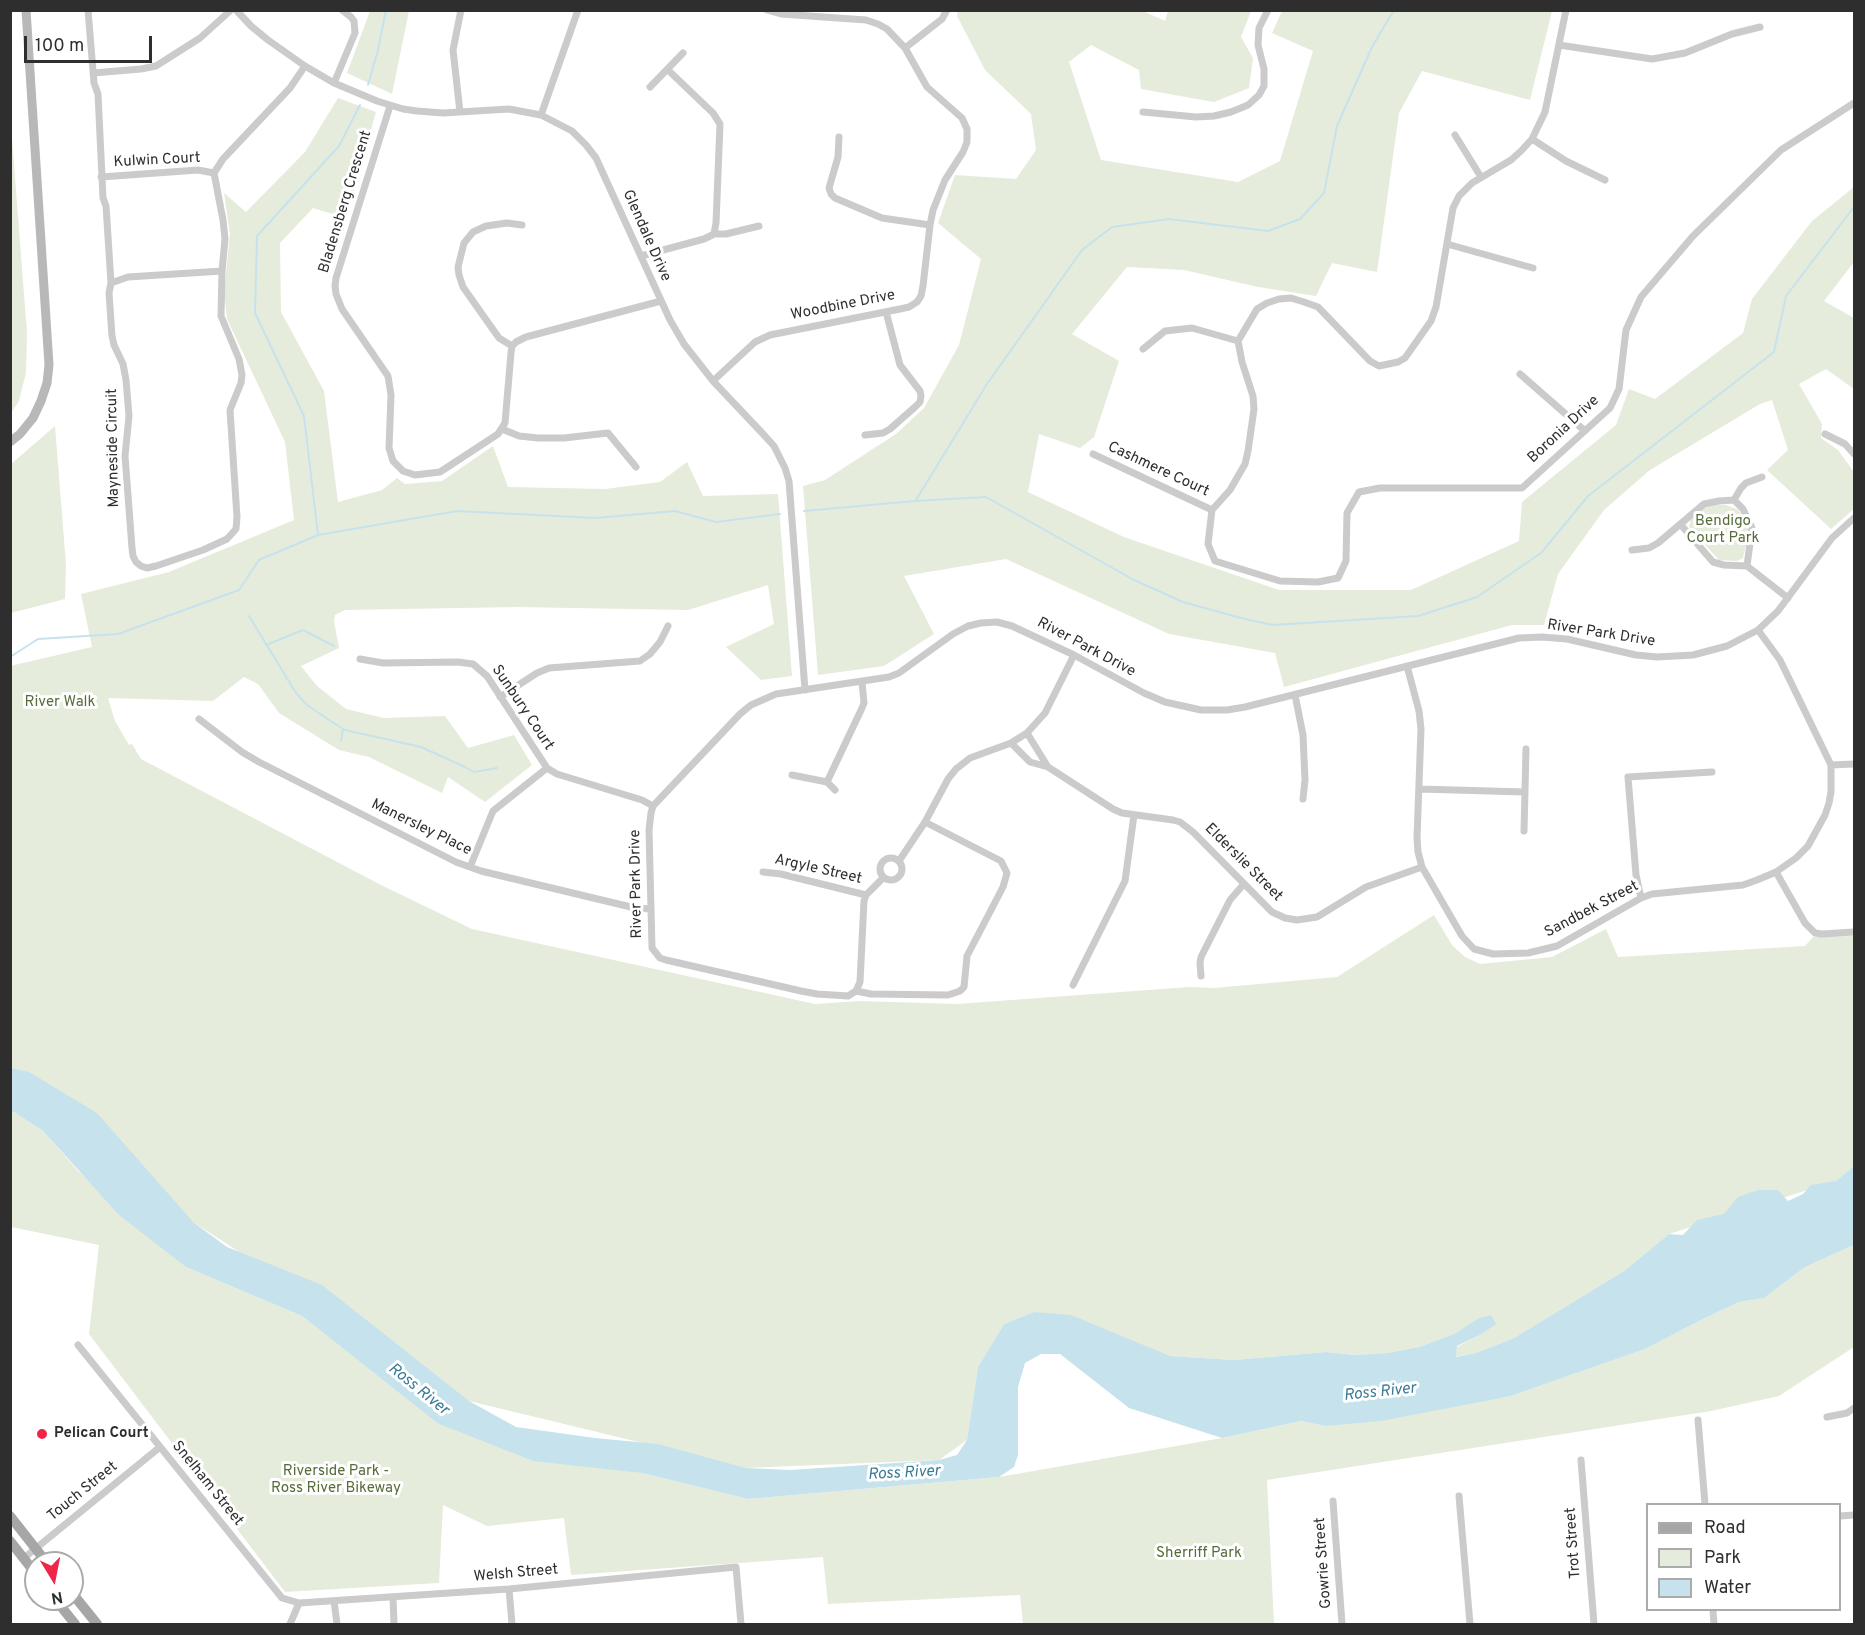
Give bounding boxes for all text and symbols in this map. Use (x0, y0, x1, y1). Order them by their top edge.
scale bar (27, 24, 154, 62)
text: 100 m (35, 35, 84, 58)
street label: Bladensberg Crescent (316, 129, 376, 275)
street label: Kulwin Court (113, 150, 201, 172)
street label: Glendale Drive (618, 187, 674, 285)
street label: Woodbine Drive (789, 287, 897, 325)
street label: Mayneside Circuit (104, 388, 124, 508)
street label: Boronia Drive (1525, 392, 1603, 468)
street label: Cashmere Court (1104, 439, 1212, 501)
park label: Bendigo Court Park (1687, 513, 1759, 548)
street label: River Park Drive (1034, 614, 1138, 682)
street label: River Park Drive (1546, 617, 1656, 651)
street label: Sunbury Court (487, 662, 557, 754)
park label: River Walk (25, 694, 95, 712)
street label: Manersley Place (368, 796, 474, 860)
street label: Elderslie Street (1200, 820, 1286, 906)
street label: River Park Drive (627, 829, 647, 939)
street label: Argyle Street (773, 851, 863, 889)
street label: Sandbek Street (1542, 878, 1642, 942)
water label: Ross River (384, 1360, 452, 1420)
water label: Ross River (1343, 1380, 1417, 1406)
place label: Pelican Court (54, 1425, 149, 1443)
marker: Pelican Court (35, 1427, 49, 1441)
street label: Snelham Street (167, 1438, 247, 1530)
street label: Touch Street (44, 1458, 122, 1526)
park label: Riverside Park - Ross River Bikeway (271, 1463, 401, 1498)
water label: Ross River (867, 1463, 941, 1485)
legend (1646, 1503, 1841, 1611)
street label: Trot Street (1563, 1507, 1585, 1579)
street label: Gowrie Street (1312, 1517, 1336, 1609)
text: Road (1704, 1517, 1746, 1540)
park label: Sherriff Park (1156, 1545, 1242, 1563)
text: Park (1704, 1547, 1741, 1570)
north arrow (24, 1551, 84, 1611)
street label: Welsh Street (473, 1561, 559, 1587)
text: Water (1704, 1577, 1751, 1600)
text: N (49, 1586, 64, 1608)

